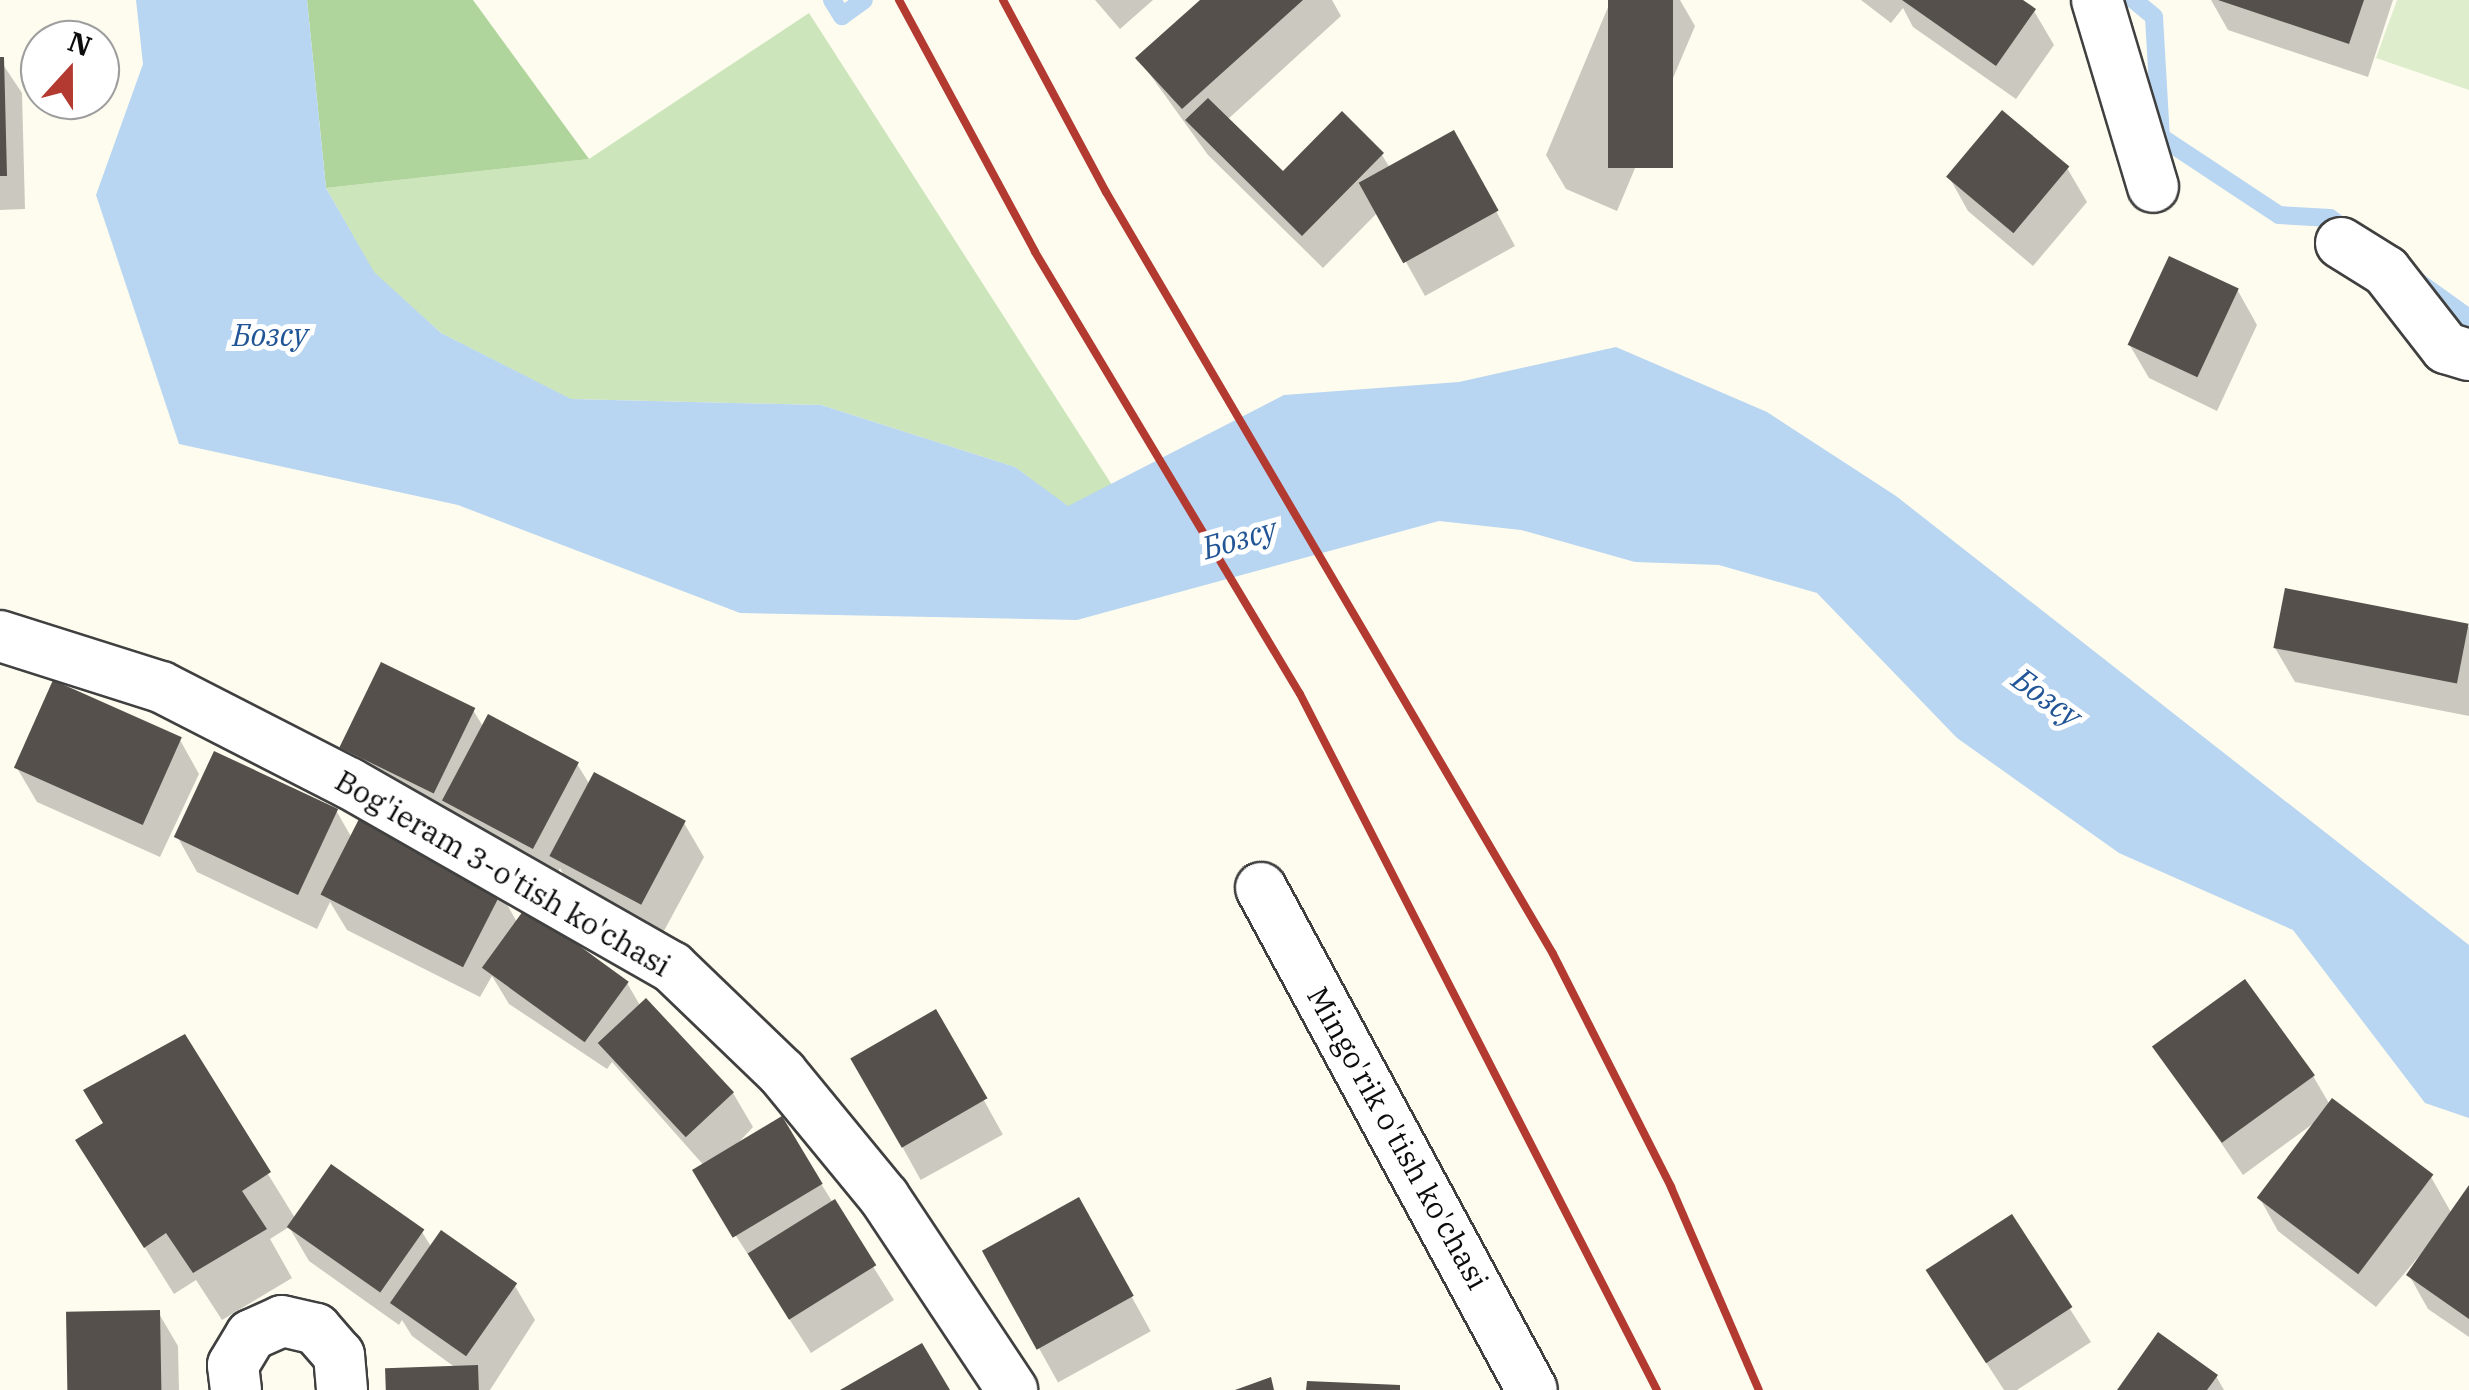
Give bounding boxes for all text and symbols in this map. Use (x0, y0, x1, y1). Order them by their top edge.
north arrow (20, 20, 120, 120)
text: N (63, 22, 97, 65)
water label: Бозсу (232, 315, 308, 353)
water label: Бозсу (1197, 509, 1281, 567)
water label: Бозсу (2005, 659, 2089, 735)
street label: Bog'ieram 3-o'tish ko'chasi (329, 762, 677, 984)
street label: Mingo'rik o'tish ko'chasi (1300, 980, 1496, 1296)

